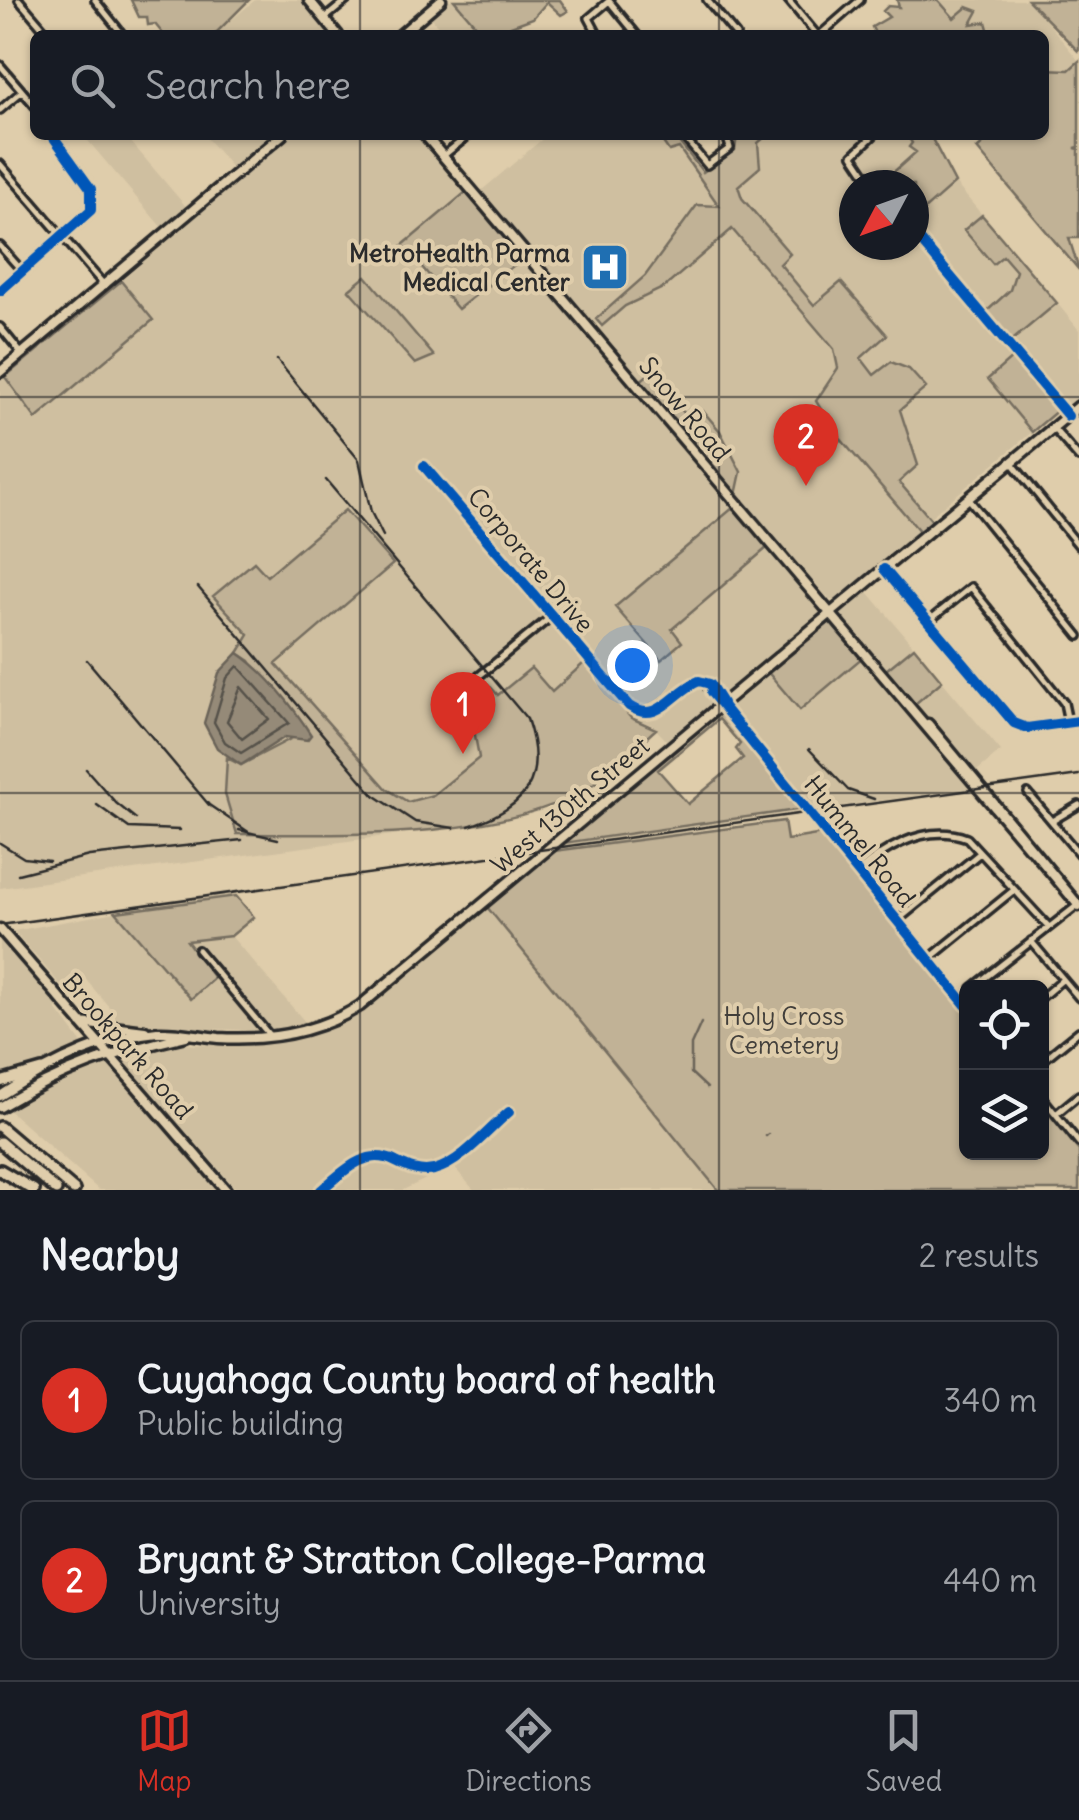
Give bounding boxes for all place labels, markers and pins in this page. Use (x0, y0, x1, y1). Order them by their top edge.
place label: MetroHealth Parma Medical Center (349, 237, 571, 298)
hospital icon: MetroHealth Parma Medical Center (579, 241, 631, 293)
pin: 2 (774, 404, 838, 486)
pin: 1 (430, 672, 496, 754)

